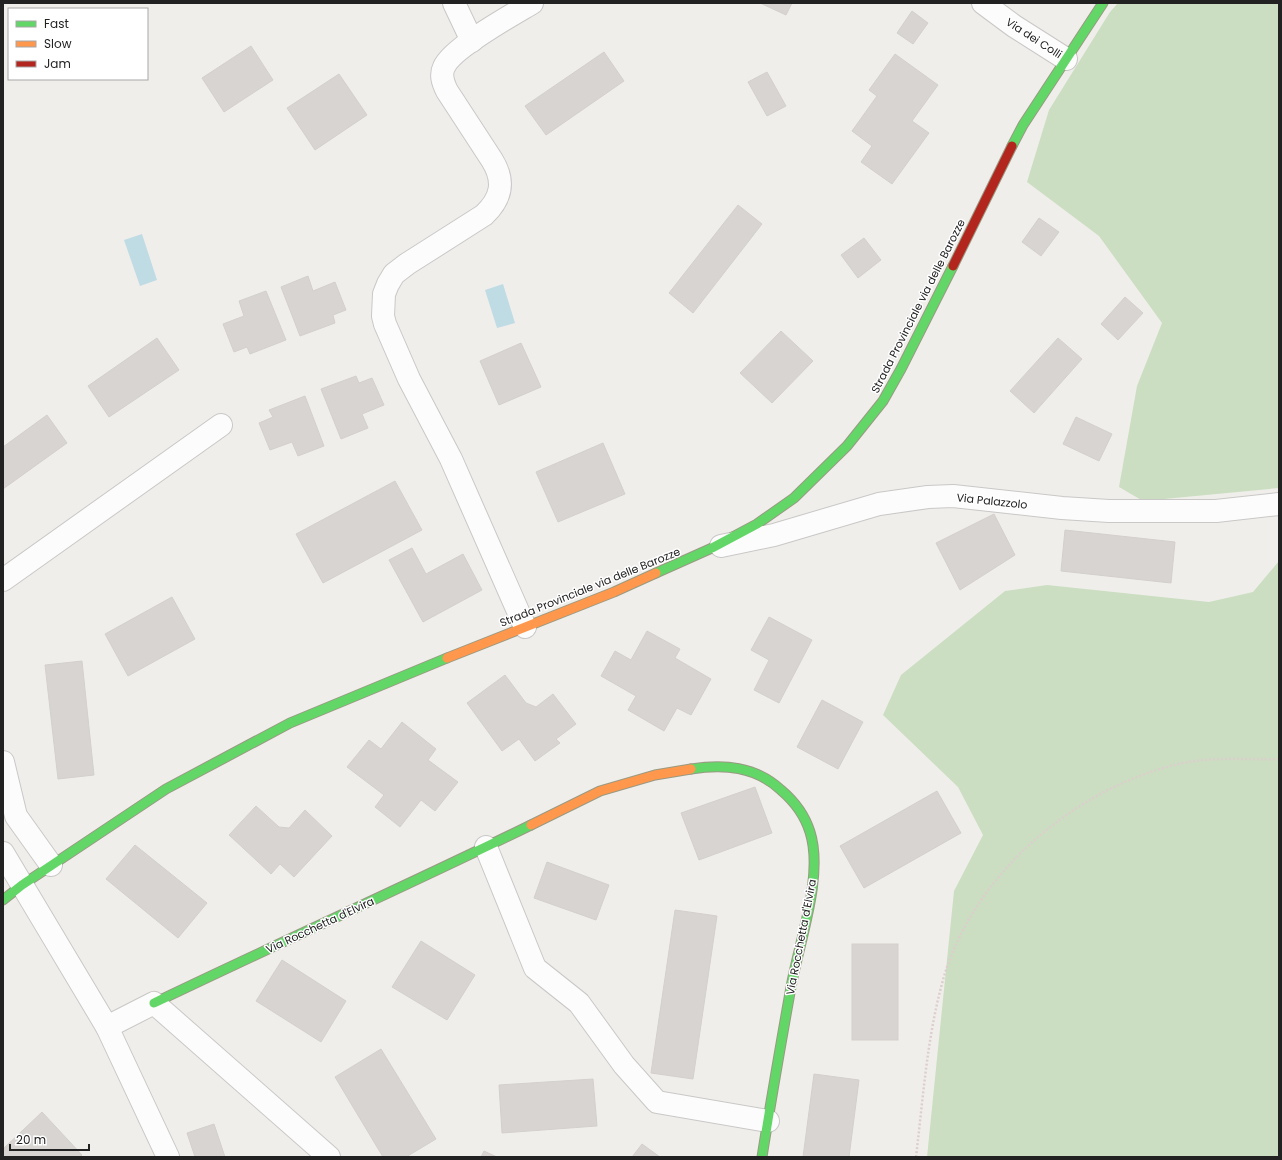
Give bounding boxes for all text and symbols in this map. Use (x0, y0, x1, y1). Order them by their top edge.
legend (8, 8, 148, 80)
street label: Via dei Colli (1003, 14, 1065, 62)
text: Fast (44, 15, 69, 32)
text: Slow (44, 35, 72, 52)
text: Jam (44, 55, 71, 72)
street label: Strada Provinciale via delle Barozze (867, 216, 969, 396)
street label: Via Palazzolo (956, 489, 1028, 513)
street label: Strada Provinciale via delle Barozze (497, 543, 683, 631)
street label: Via Rocchetta d'Elvira (782, 878, 820, 996)
street label: Via Rocchetta d'Elvira (263, 893, 377, 957)
scale bar (10, 1126, 89, 1152)
text: 20 m (16, 1131, 46, 1148)

